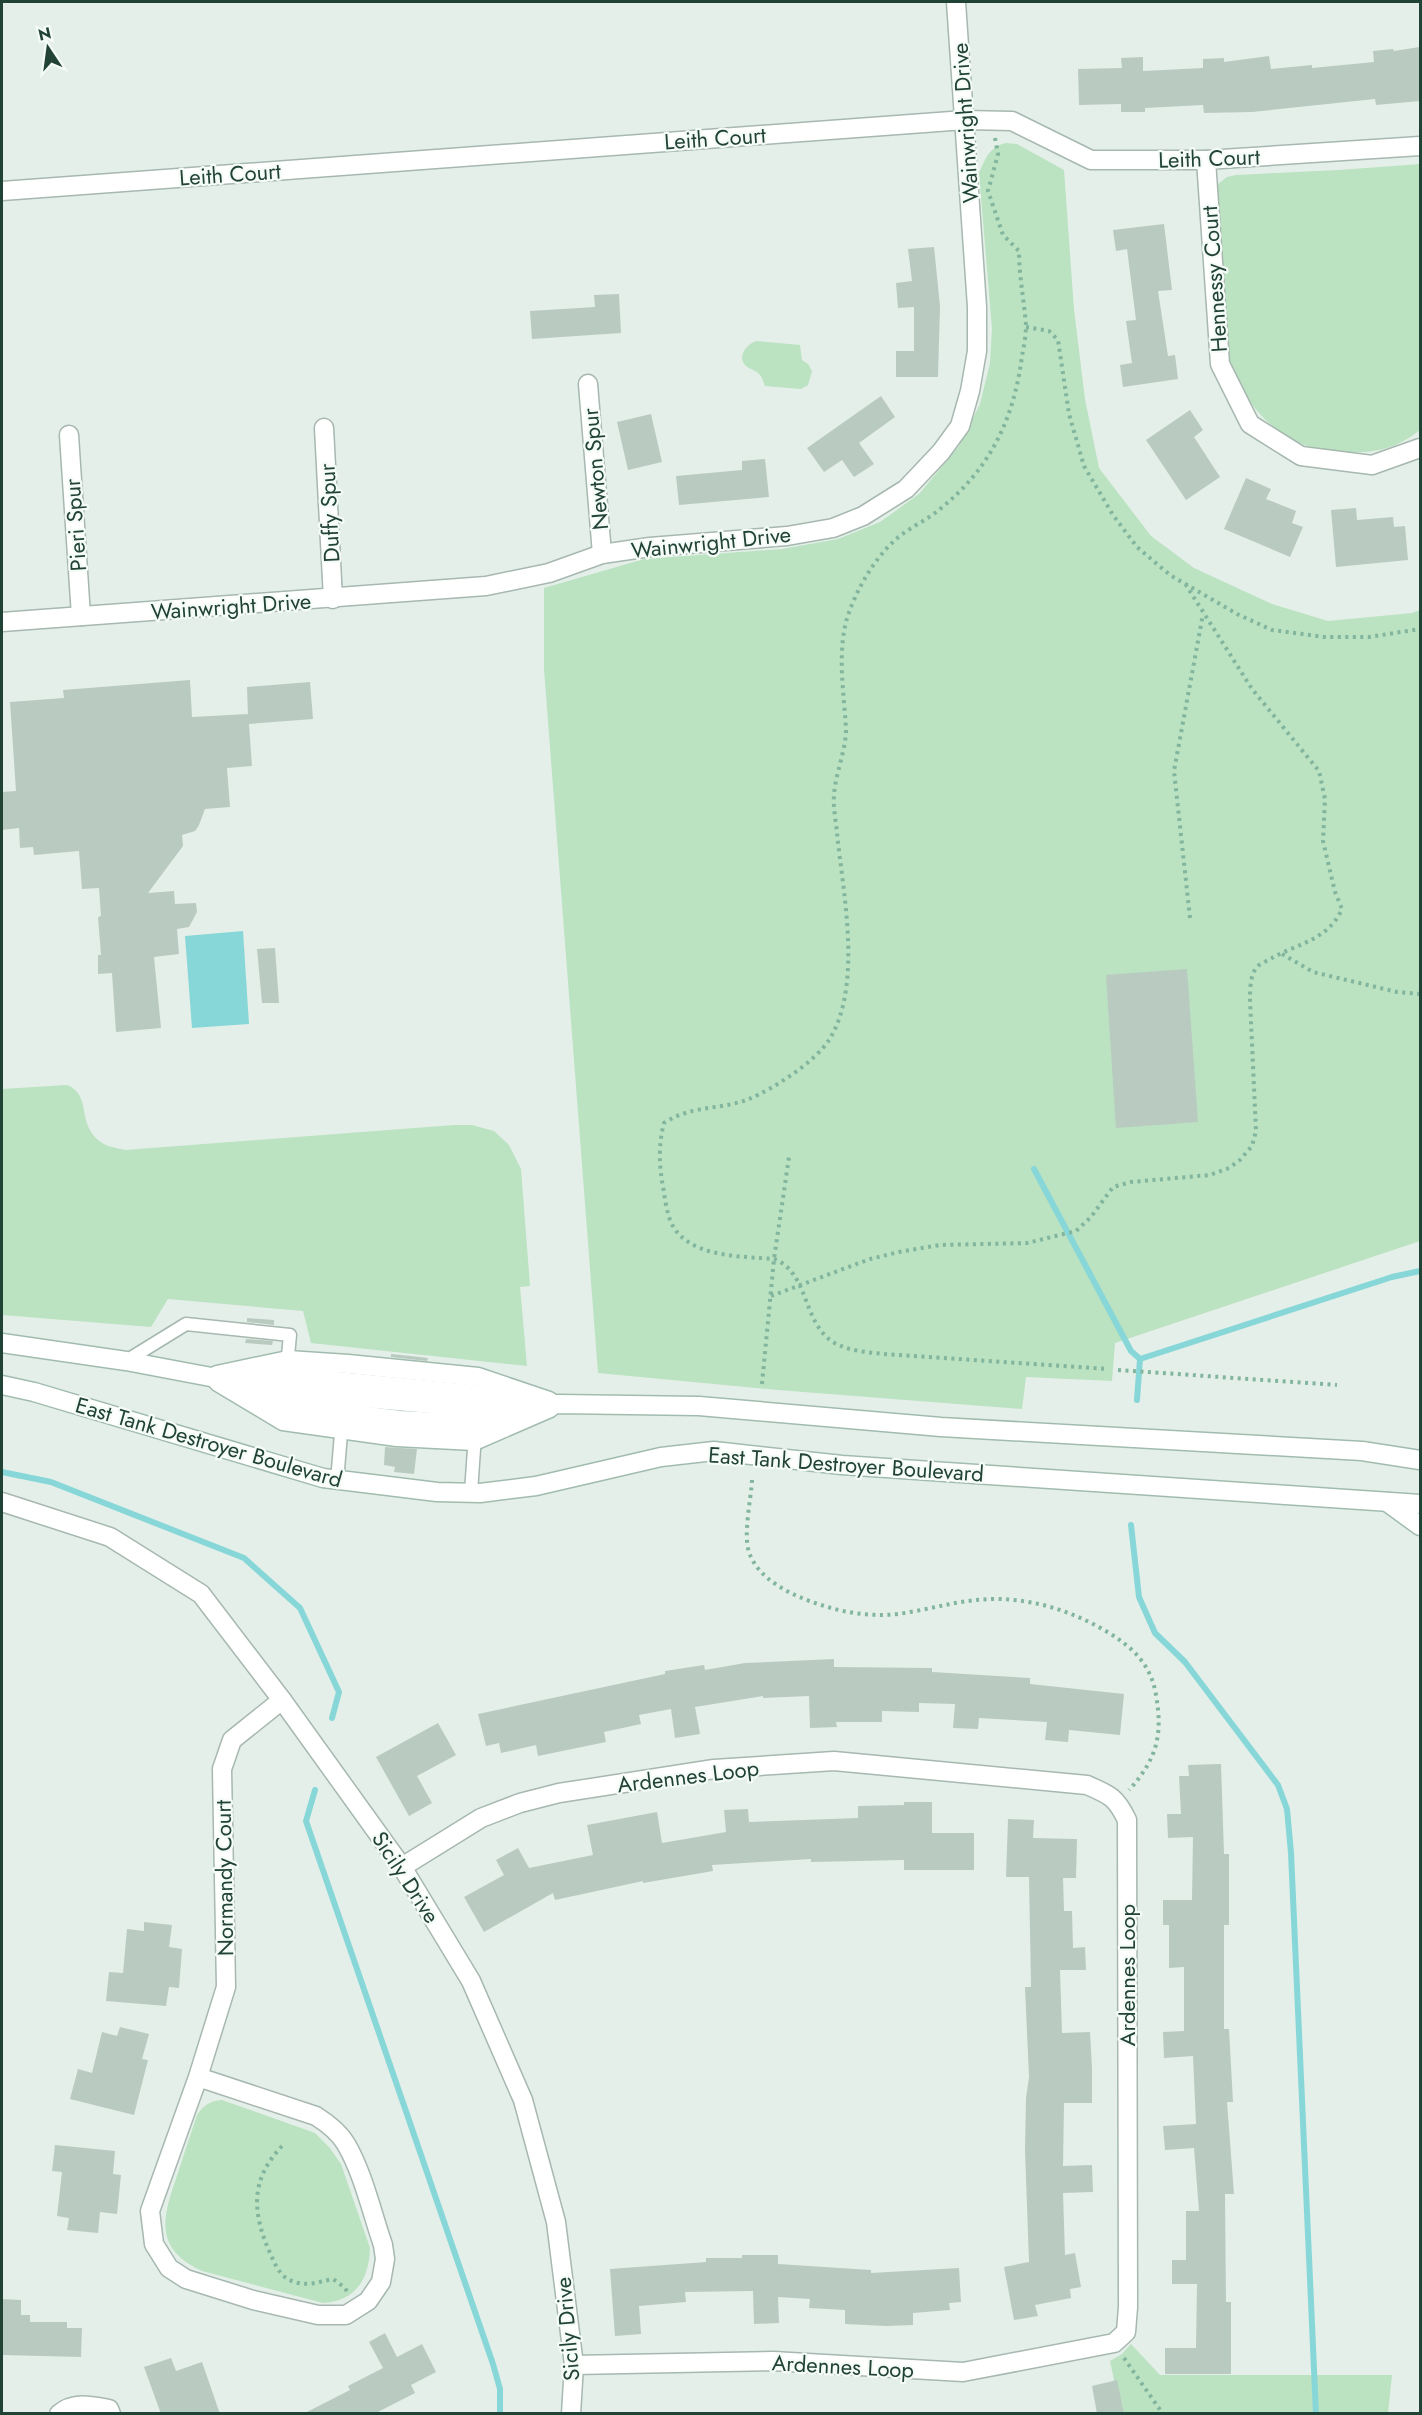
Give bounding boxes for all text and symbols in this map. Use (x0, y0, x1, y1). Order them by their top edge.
north arrow (18, 18, 78, 78)
text: N (36, 21, 54, 47)
street label: Wainwright Drive (943, 42, 987, 204)
street label: Leith Court (663, 118, 768, 158)
street label: Leith Court (1158, 140, 1261, 176)
street label: Leith Court (178, 154, 283, 194)
street label: Hennessy Court (1193, 204, 1235, 353)
street label: Newton Spur (574, 406, 616, 531)
street label: Duffy Spur (310, 462, 348, 563)
street label: Pieri Spur (56, 477, 94, 572)
street label: Wainwright Drive (630, 518, 792, 566)
street label: Wainwright Drive (150, 584, 312, 628)
street label: East Tank Destroyer Boulevard (72, 1389, 346, 1495)
street label: East Tank Destroyer Boulevard (707, 1438, 985, 1490)
street label: Ardennes Loop (615, 1751, 761, 1801)
street label: Normandy Court (207, 1799, 241, 1956)
street label: Sicily Drive (364, 1825, 448, 1929)
street label: Ardennes Loop (1111, 1904, 1143, 2046)
street label: Sicily Drive (547, 2276, 587, 2382)
street label: Ardennes Loop (771, 2346, 915, 2386)

